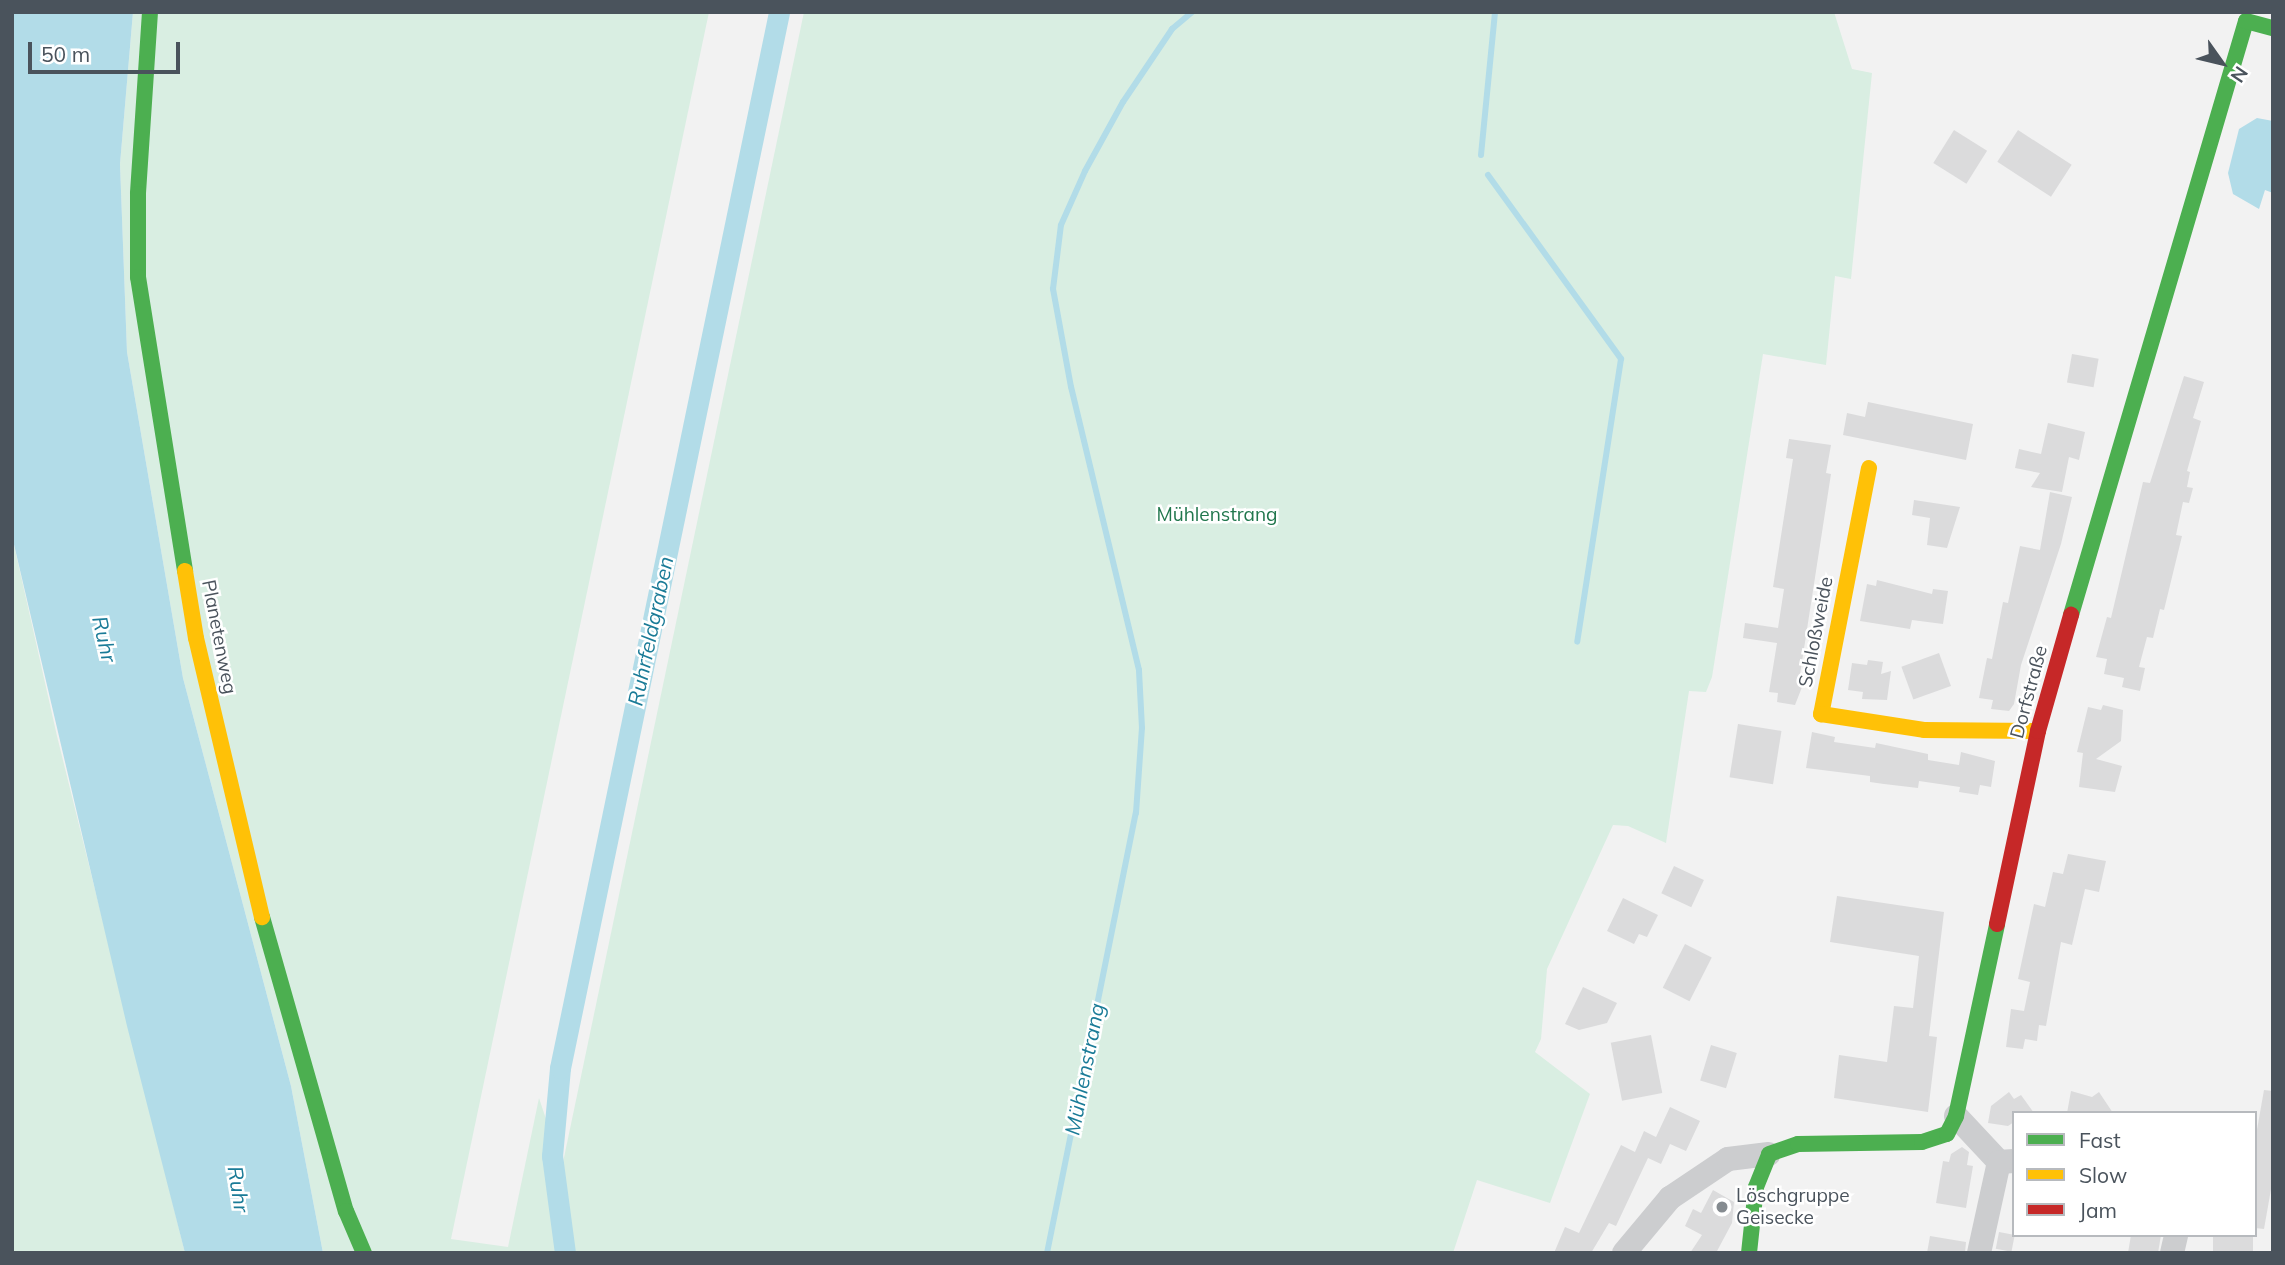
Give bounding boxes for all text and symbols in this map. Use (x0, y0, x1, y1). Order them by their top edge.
scale bar (32, 28, 184, 72)
north arrow (2187, 28, 2257, 98)
text: 50 m (41, 41, 90, 67)
text: N (2225, 62, 2253, 87)
park label: Mühlenstrang (1156, 504, 1278, 526)
water label: Ruhrfeldgraben (622, 554, 678, 708)
street label: Schloßweide (1794, 575, 1838, 689)
street label: Planetenweg (197, 578, 241, 696)
water label: Ruhr (87, 613, 123, 665)
street label: Dorfstraße (2006, 643, 2052, 741)
water label: Mühlenstrang (1059, 1001, 1109, 1137)
legend (2012, 1111, 2257, 1237)
text: Fast (2079, 1127, 2121, 1153)
text: Slow (2079, 1162, 2127, 1188)
water label: Ruhr (223, 1164, 255, 1214)
place label: Löschgruppe Geisecke (1736, 1185, 1850, 1229)
text: Jam (2079, 1197, 2117, 1223)
marker: Löschgruppe Geisecke (1714, 1199, 1730, 1215)

